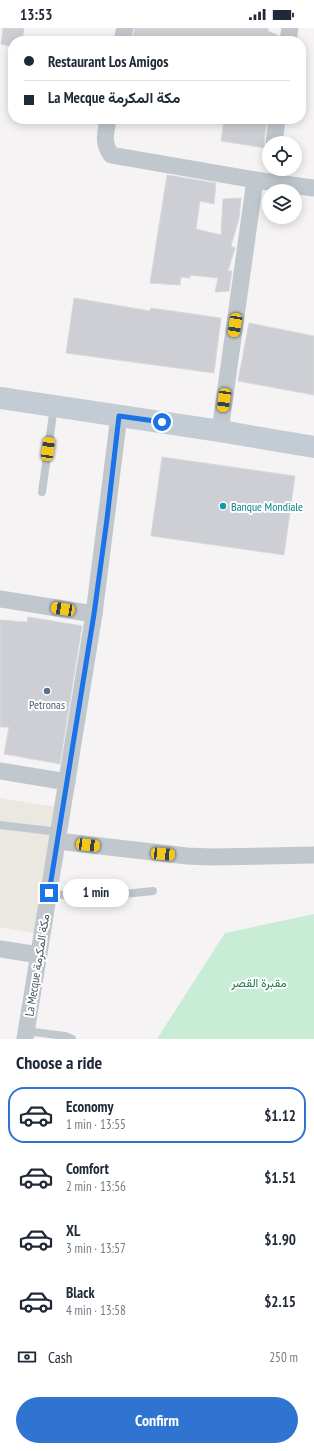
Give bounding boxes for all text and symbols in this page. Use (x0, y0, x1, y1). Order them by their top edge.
text: 13:53 (20, 5, 52, 24)
text: Restaurant Los Amigos (48, 52, 169, 71)
text: La Mecque مكة المكرمة (48, 88, 180, 107)
map controls (262, 136, 302, 224)
button: locate (262, 136, 302, 176)
button: layers (262, 184, 302, 224)
car (227, 312, 243, 338)
car (216, 387, 232, 413)
route start (153, 413, 171, 431)
car (40, 436, 56, 462)
place label: Banque Mondiale (231, 499, 303, 514)
marker: Banque Mondiale (218, 501, 228, 511)
car (50, 601, 76, 617)
marker: Petronas (42, 686, 52, 696)
place label: Petronas (29, 697, 65, 712)
car (75, 838, 101, 852)
car (151, 847, 175, 861)
callout: 1 min (63, 879, 129, 907)
route end (40, 884, 58, 902)
text: 1 min (83, 884, 109, 901)
street label: La Mecque مكة المكرمة (21, 913, 53, 1017)
park label: مقبرة القصر (230, 975, 287, 991)
text: Choose a ride (16, 1051, 102, 1074)
icon: car (18, 1097, 54, 1133)
text: Economy (66, 1097, 114, 1116)
text: $1.12 (264, 1106, 296, 1125)
text: 1 min · 13:55 (66, 1116, 126, 1133)
icon: car (18, 1159, 54, 1195)
text: Comfort (66, 1159, 109, 1178)
text: $1.51 (264, 1168, 296, 1187)
text: 2 min · 13:56 (66, 1178, 126, 1195)
icon: car (18, 1221, 54, 1257)
text: XL (66, 1221, 80, 1240)
text: $1.90 (264, 1230, 296, 1249)
text: 3 min · 13:57 (66, 1240, 126, 1257)
icon: car (18, 1283, 54, 1319)
text: Black (66, 1283, 95, 1302)
text: $2.15 (264, 1292, 296, 1311)
text: 4 min · 13:58 (66, 1302, 126, 1319)
icon: cash (16, 1346, 38, 1368)
text: Cash (48, 1348, 72, 1367)
text: 250 m (269, 1349, 298, 1366)
button: Confirm (16, 1397, 298, 1443)

